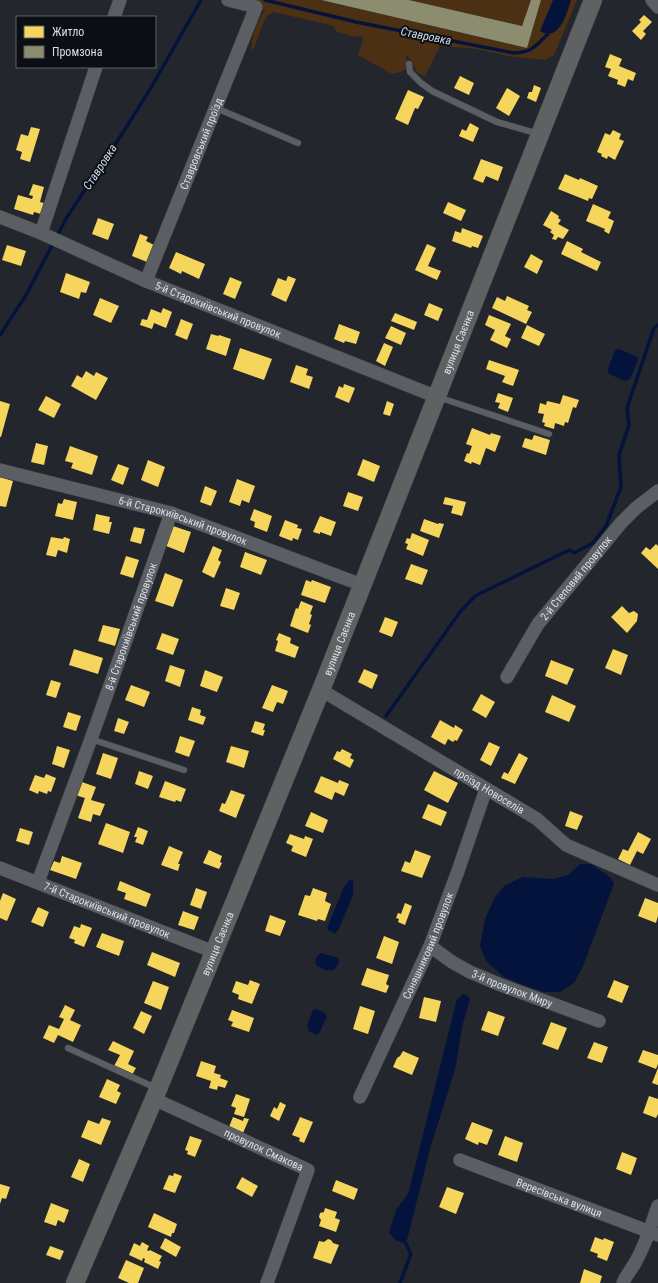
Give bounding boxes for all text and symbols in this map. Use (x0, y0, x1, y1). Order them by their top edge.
legend (16, 16, 156, 68)
water label: Ставровка (399, 24, 453, 48)
text: Житло (52, 25, 84, 39)
text: Промзона (52, 45, 103, 59)
street label: Ставровський проїзд (177, 96, 226, 192)
water label: Ставровка (80, 142, 120, 192)
street label: 5-й Старокиївський провулок (153, 279, 283, 341)
street label: вулиця Саєнка (440, 308, 477, 376)
street label: 6-й Старокиївський провулок (117, 494, 250, 548)
street label: 2-й Степовий провулок (538, 533, 615, 623)
street label: 8-й Старокиївський провулок (103, 560, 160, 692)
street label: вулиця Саєнка (321, 610, 358, 678)
street label: проїзд Новоселів (451, 765, 527, 817)
street label: 7-й Старокиївський провулок (42, 880, 173, 941)
street label: Соняшниковий провулок (400, 890, 457, 1001)
street label: вулиця Саєнка (199, 910, 237, 978)
street label: 3-й провулок Миру (470, 967, 555, 1010)
street label: провулок Смакова (222, 1126, 305, 1174)
street label: Вересівська вулиця (514, 1176, 604, 1220)

